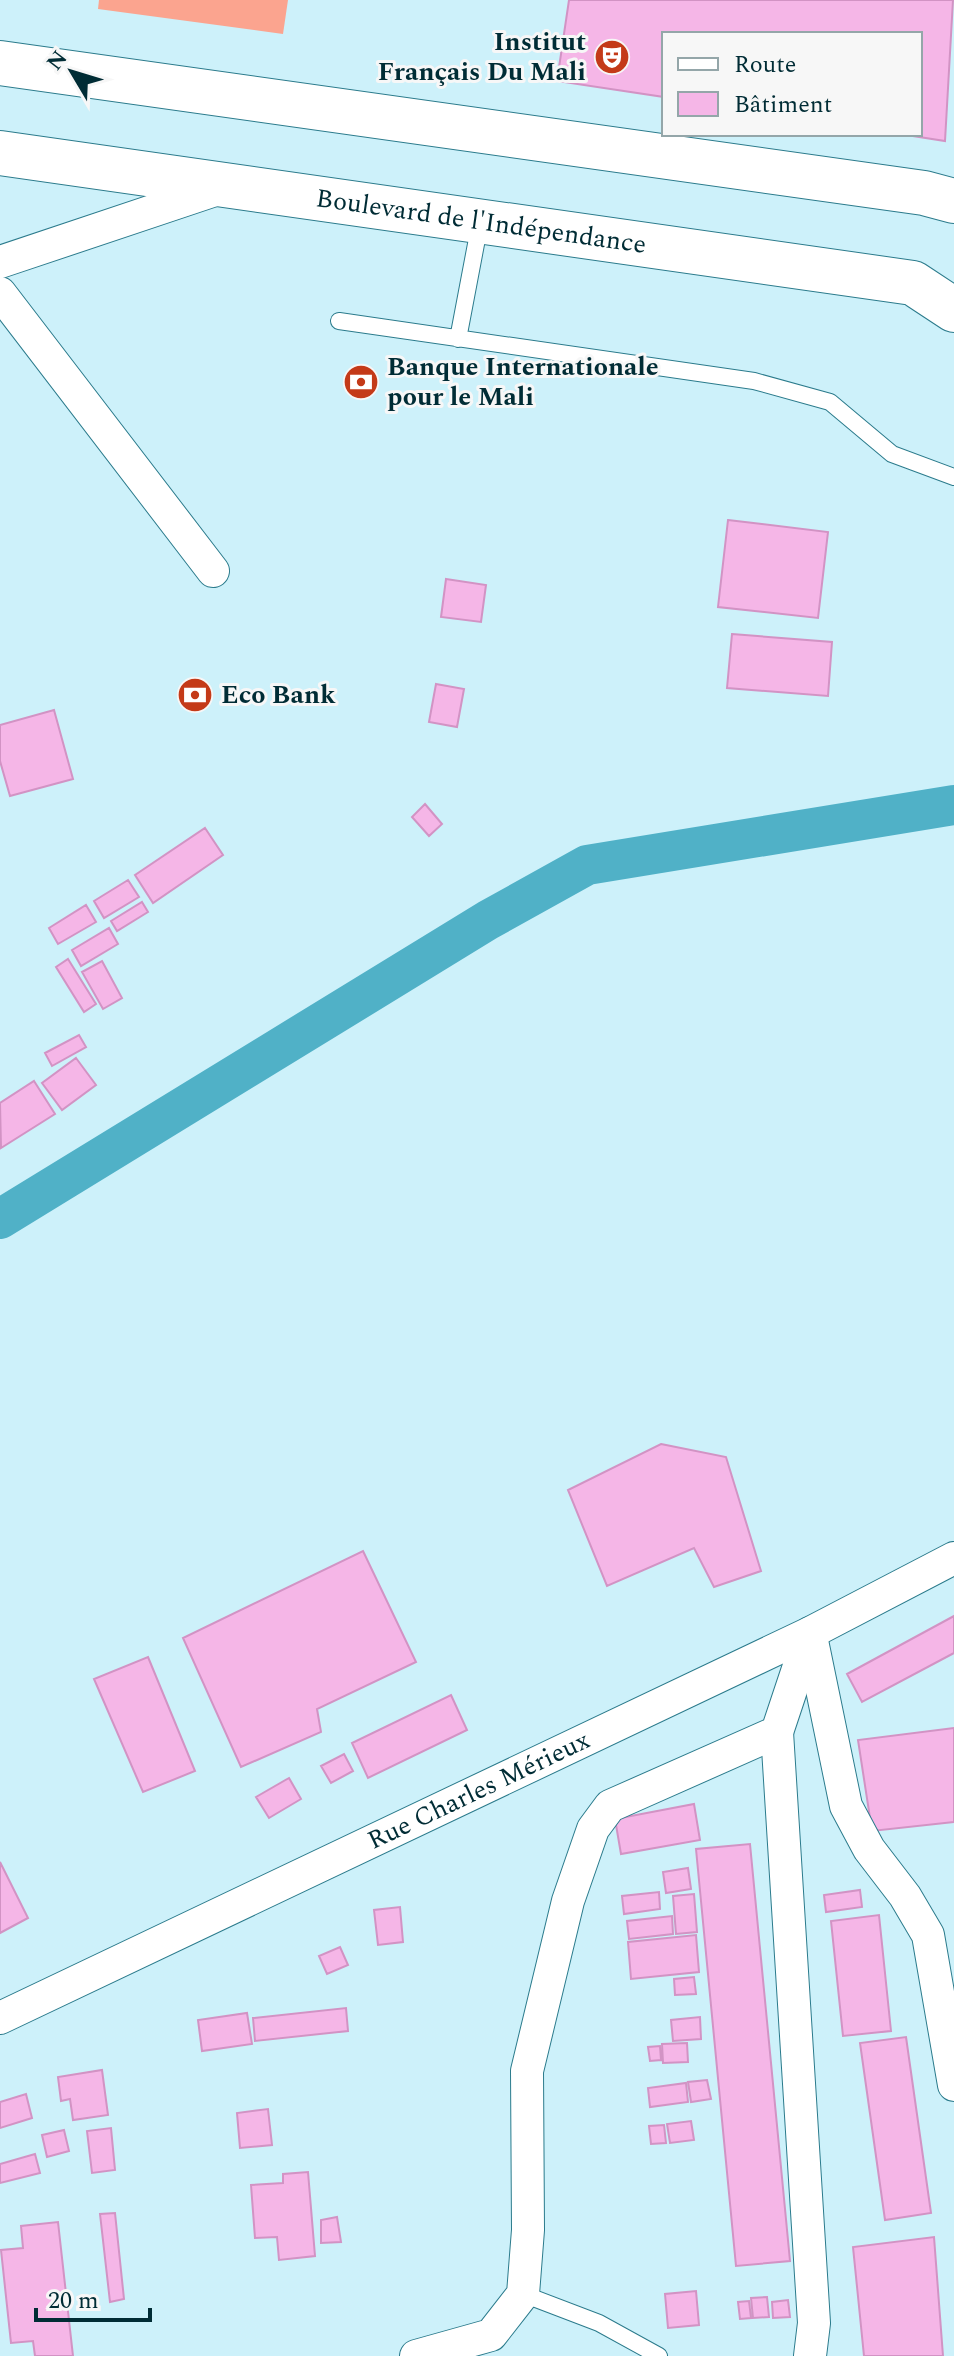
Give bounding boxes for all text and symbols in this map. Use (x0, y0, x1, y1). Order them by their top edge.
place label: Institut Français Du Mali (378, 22, 586, 92)
north arrow (32, 32, 112, 112)
legend (662, 32, 922, 136)
theatre icon: Institut Français Du Mali (593, 38, 631, 76)
text: N (39, 43, 76, 78)
text: Route (734, 47, 796, 83)
text: Bâtiment (734, 87, 832, 123)
street label: Boulevard de l'Indépendance (313, 178, 649, 265)
place label: Banque Internationale pour le Mali (387, 347, 659, 417)
bank icon: Banque Internationale pour le Mali (342, 363, 380, 401)
place label: Eco Bank (221, 675, 336, 715)
bank icon: Eco Bank (176, 676, 214, 714)
street label: Rue Charles Mérieux (361, 1720, 597, 1860)
scale bar (36, 2272, 150, 2322)
text: 20 m (48, 2283, 99, 2319)

